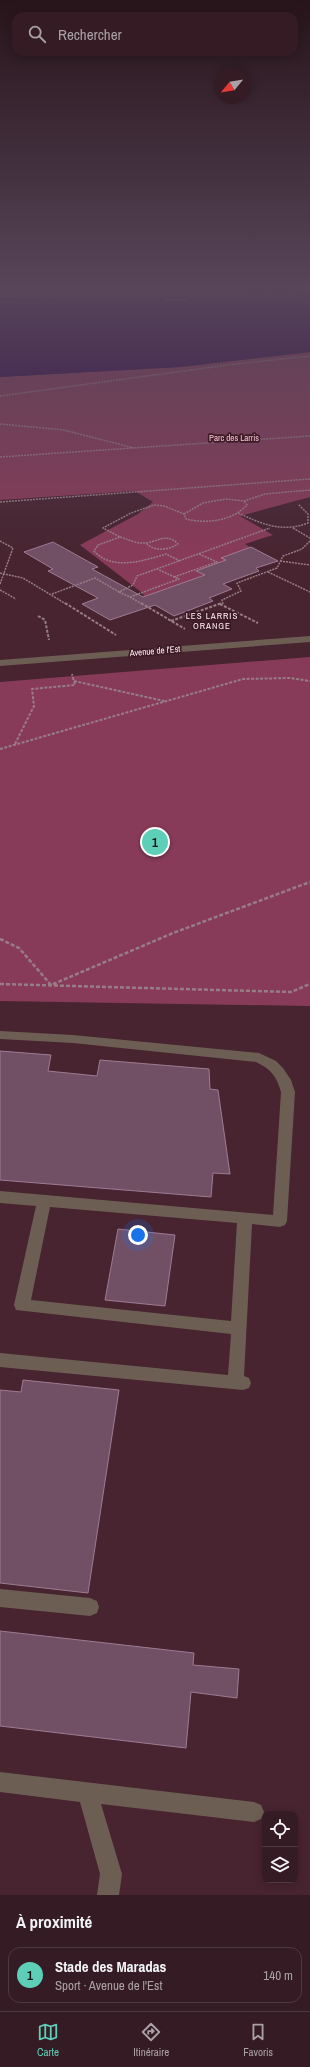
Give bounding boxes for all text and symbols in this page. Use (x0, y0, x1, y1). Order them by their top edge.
search box (12, 12, 298, 56)
icon: search (26, 23, 48, 45)
text: Rechercher (58, 24, 122, 45)
north arrow (214, 68, 250, 104)
park label: Parc des Larris (209, 432, 259, 444)
district label: LES LARRIS ORANGE (186, 610, 238, 632)
street label: Avenue de l'Est (128, 643, 181, 659)
pin: 1 (142, 827, 168, 857)
your location (128, 1225, 148, 1245)
map controls (262, 1811, 298, 1883)
button: locate (262, 1811, 298, 1847)
button: layers (262, 1847, 298, 1883)
text: À proximité (16, 1910, 92, 1933)
text: Stade des Maradas (55, 1956, 166, 1977)
text: 1 (27, 1967, 33, 1984)
text: 140 m (263, 1967, 293, 1984)
text: Sport · Avenue de l'Est (55, 1977, 162, 1994)
tab: Carte (37, 2021, 59, 2059)
tab: Itinéraire (133, 2021, 169, 2059)
tab: Favoris (243, 2021, 273, 2059)

